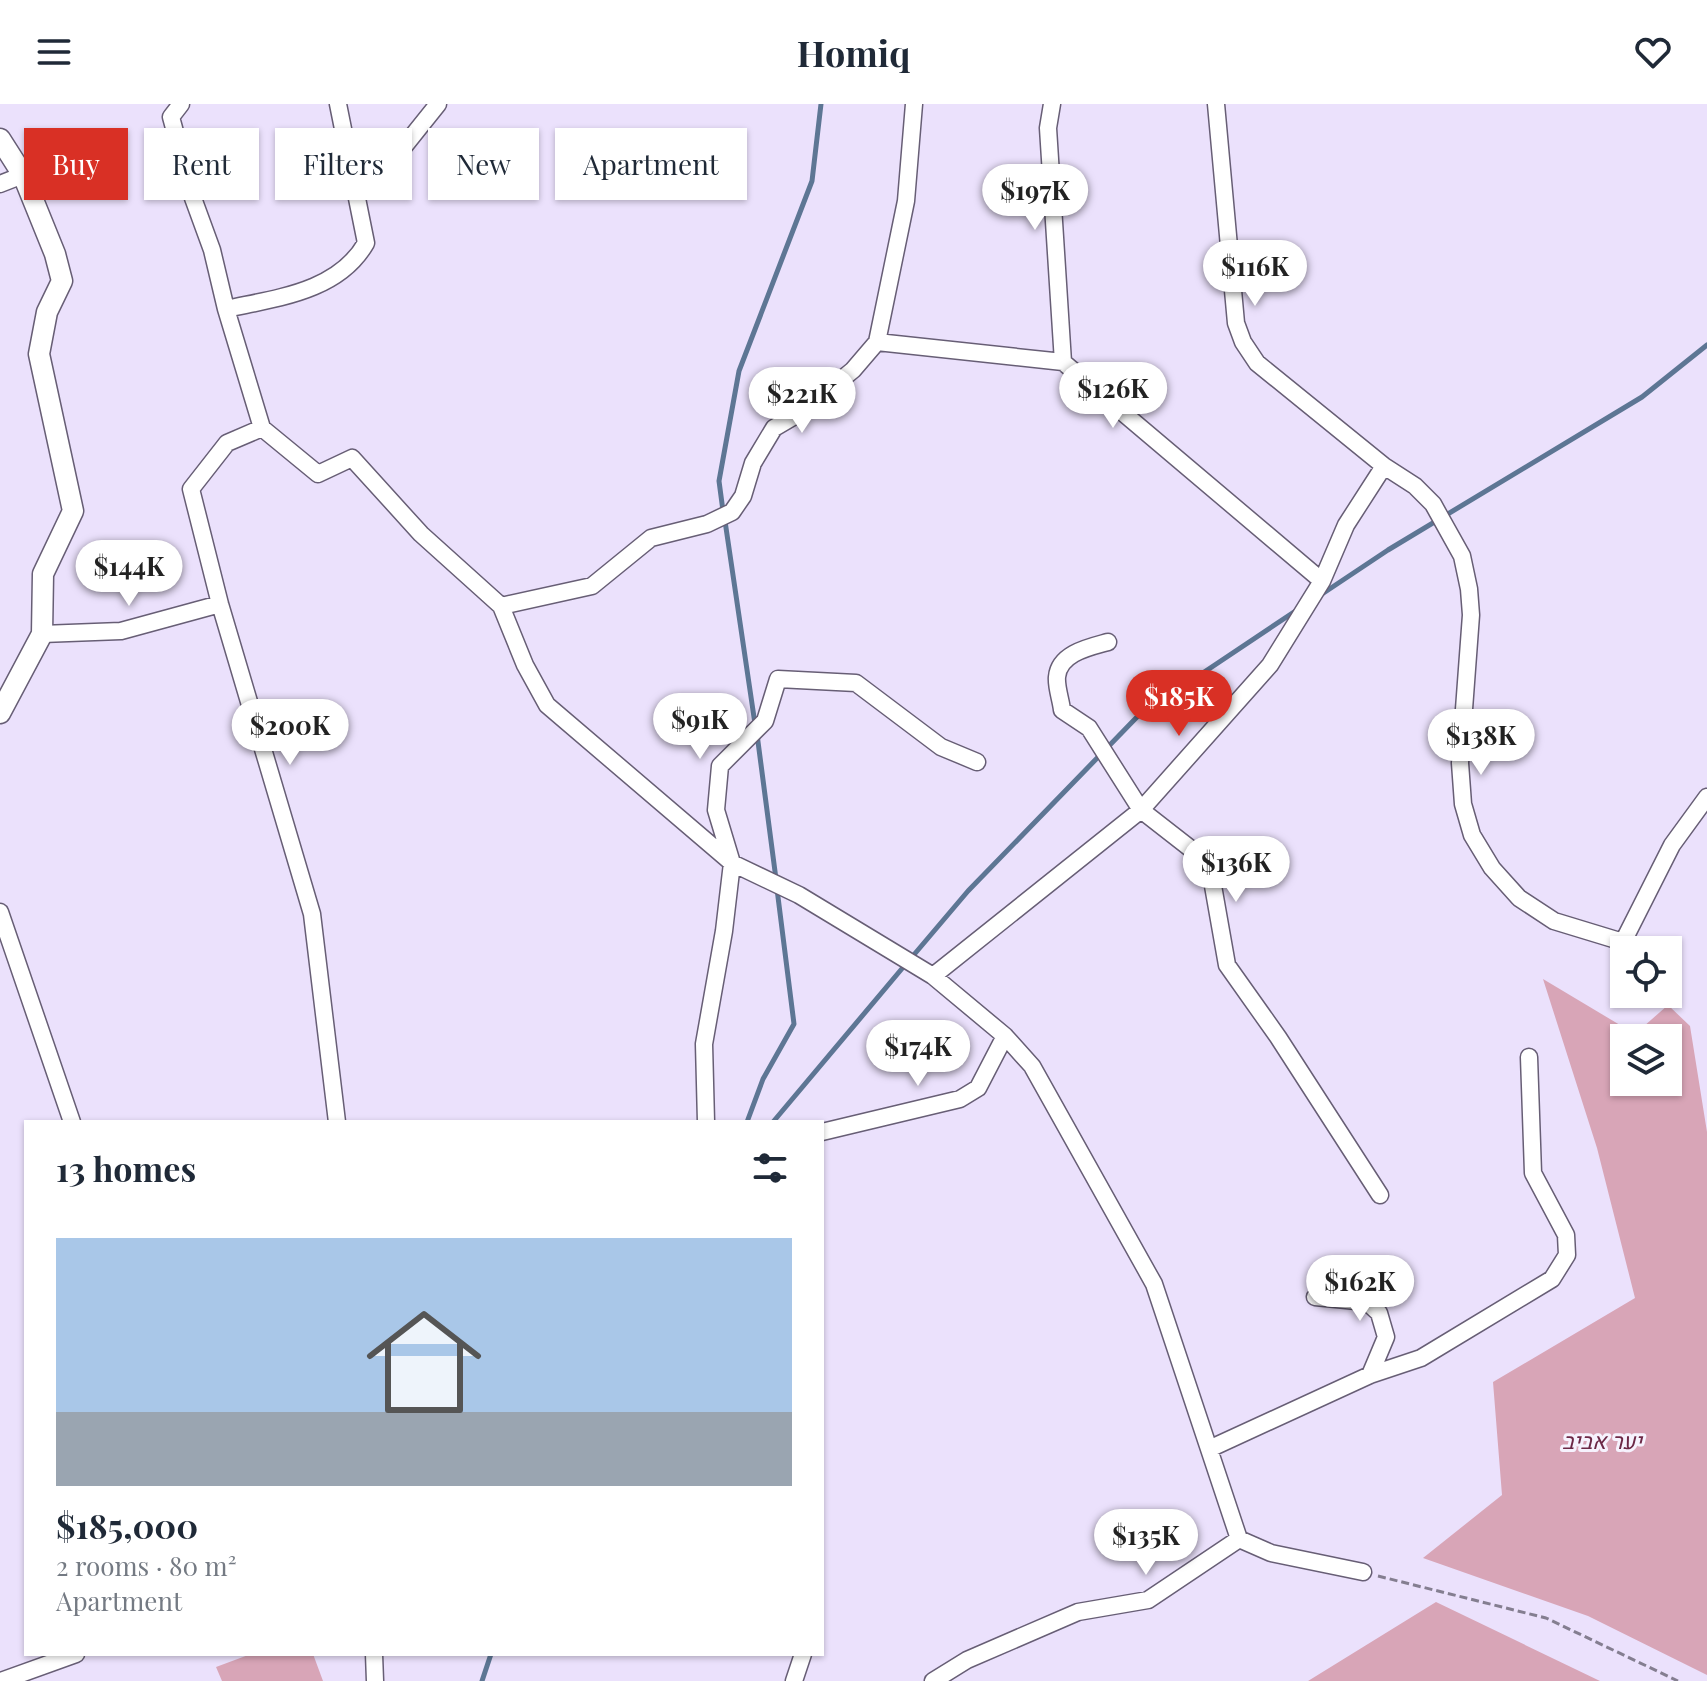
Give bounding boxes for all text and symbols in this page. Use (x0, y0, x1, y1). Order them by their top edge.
text: Homiq (797, 28, 910, 76)
icon: menu (32, 30, 76, 74)
icon: heart (1631, 30, 1675, 74)
chip: Buy (24, 128, 128, 200)
chip: Rent (144, 128, 259, 200)
chip: Filters (275, 128, 412, 200)
chip: New (428, 128, 539, 200)
chip: Apartment (555, 128, 747, 200)
pin: $197K (979, 164, 1091, 232)
text: $197K (1000, 172, 1070, 207)
pin: $116K (1199, 240, 1311, 308)
text: $116K (1221, 248, 1289, 283)
pin: $126K (1057, 362, 1169, 430)
pin: $221K (746, 367, 858, 435)
text: $126K (1077, 370, 1149, 405)
text: $221K (767, 375, 837, 410)
pin: $144K (73, 540, 185, 608)
text: $144K (94, 548, 164, 583)
pin: $185K (1123, 670, 1235, 738)
text: $185K (1144, 678, 1214, 713)
pin: $91K (653, 693, 747, 761)
pin: $200K (234, 699, 346, 767)
text: $91K (671, 701, 729, 736)
text: $200K (250, 707, 330, 742)
pin: $138K (1425, 709, 1537, 777)
text: $138K (1446, 717, 1516, 752)
pin: $136K (1180, 836, 1292, 904)
text: $136K (1201, 844, 1271, 879)
map controls (1610, 936, 1682, 1096)
button: locate (1610, 936, 1682, 1008)
pin: $174K (862, 1020, 974, 1088)
button: layers (1610, 1024, 1682, 1096)
text: $174K (884, 1028, 952, 1063)
text: 13 homes (56, 1145, 196, 1191)
icon: filters (748, 1146, 792, 1190)
pin: $162K (1304, 1255, 1416, 1323)
text: $162K (1324, 1263, 1396, 1298)
icon: home (352, 1290, 496, 1434)
park label: יער אביב (1562, 1425, 1644, 1455)
text: $185,000 (56, 1502, 198, 1548)
pin: $135K (1090, 1509, 1202, 1577)
text: $135K (1112, 1517, 1180, 1552)
text: 2 rooms · 80 m² (56, 1548, 236, 1583)
text: Apartment (56, 1583, 182, 1618)

